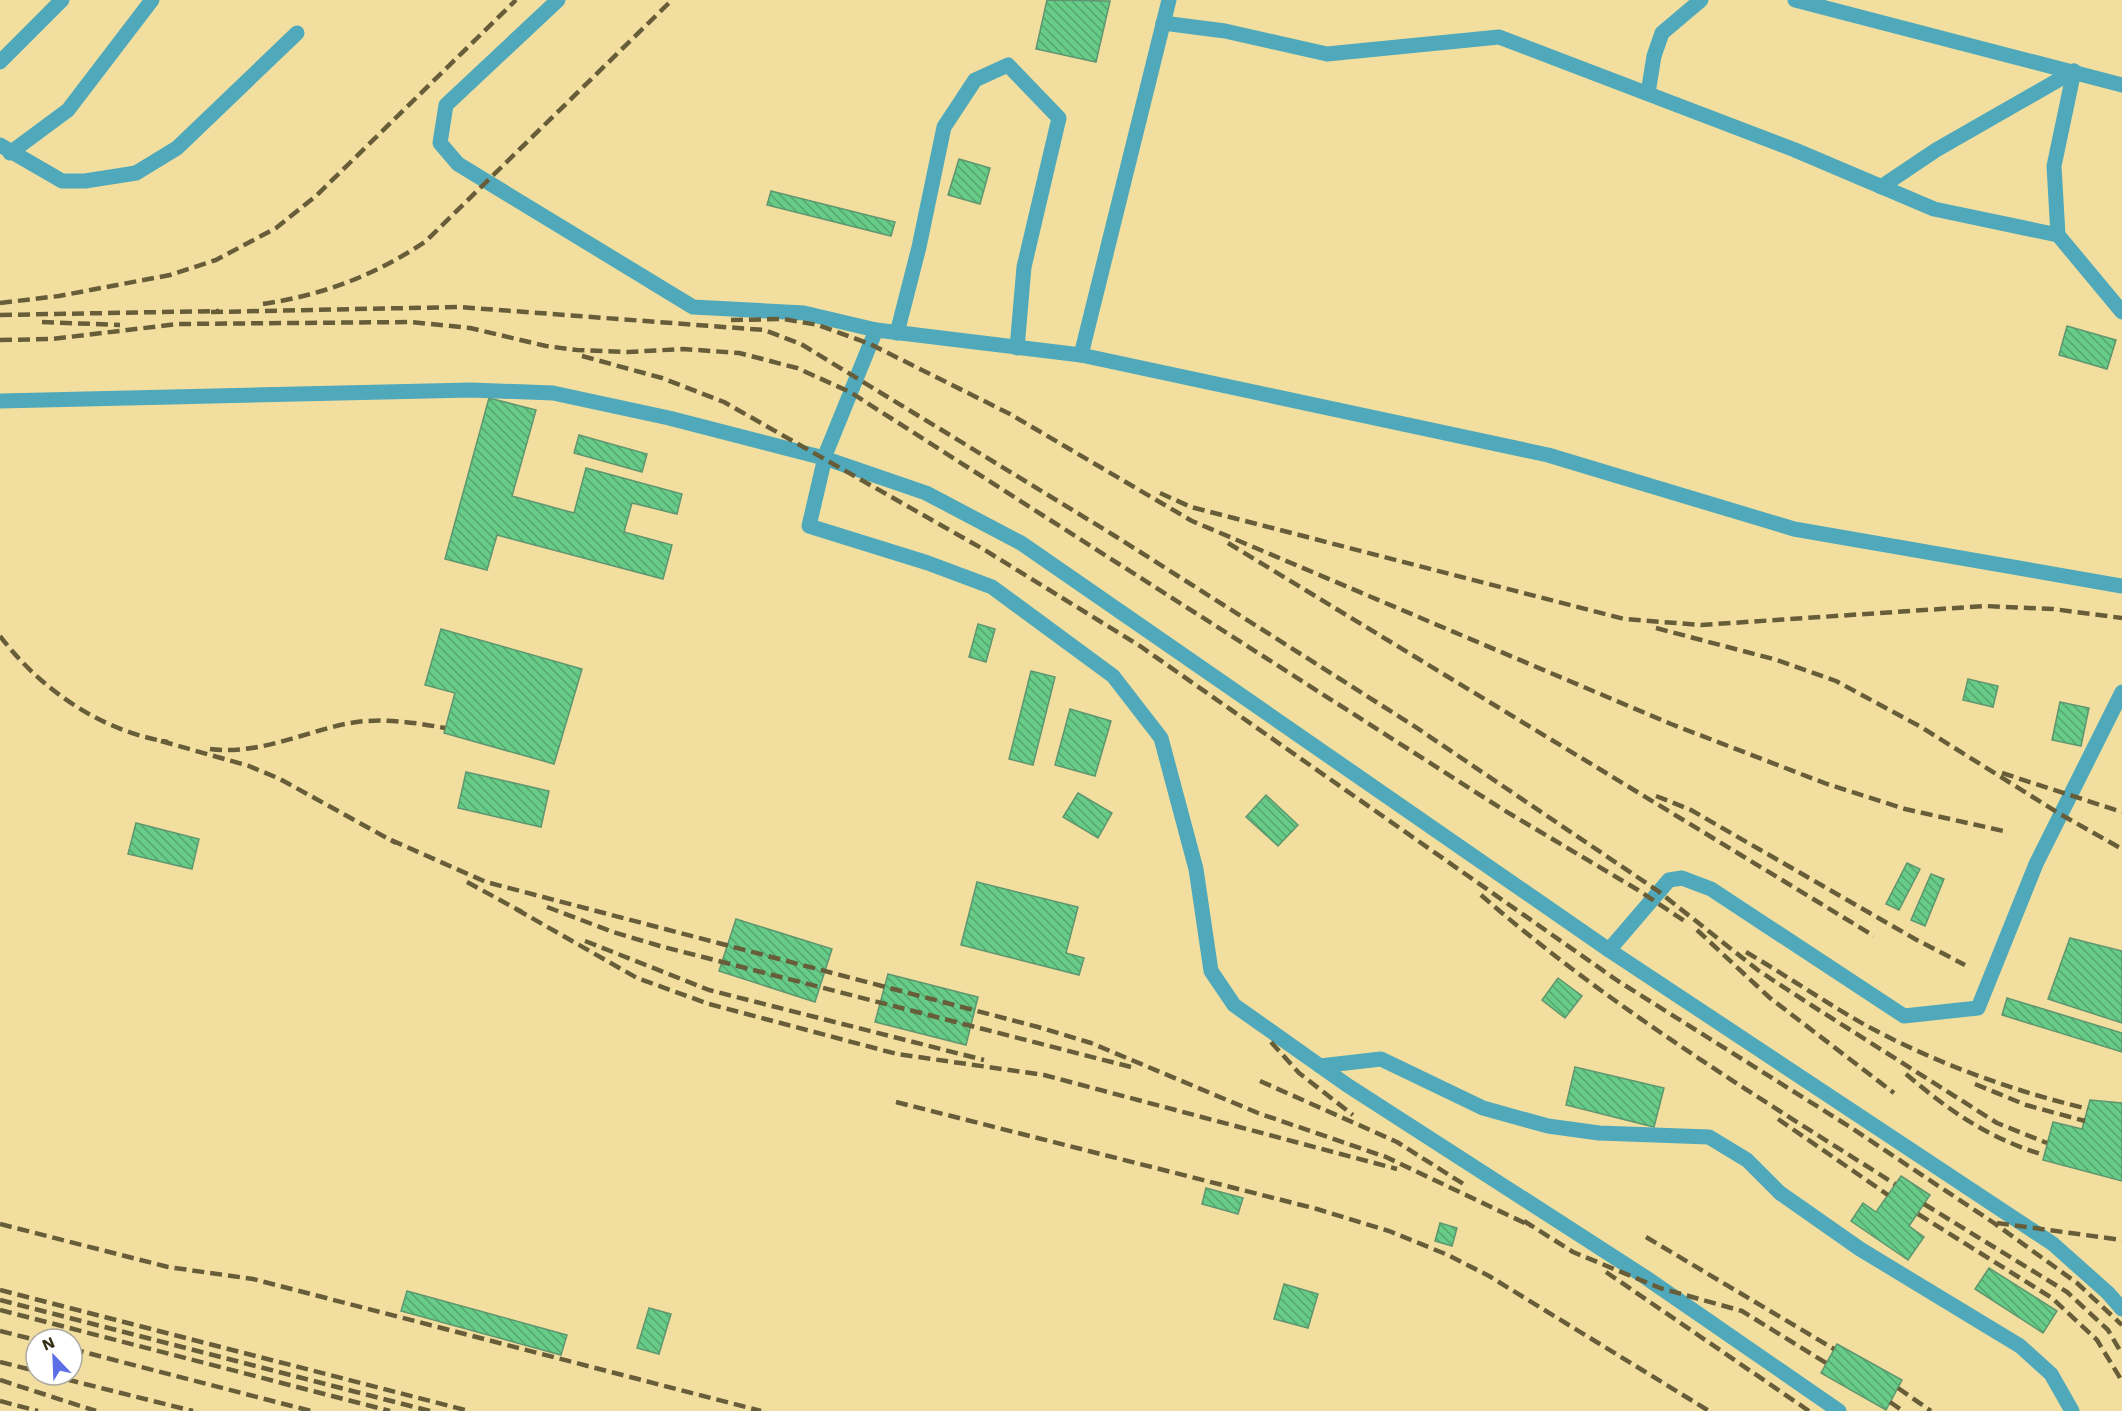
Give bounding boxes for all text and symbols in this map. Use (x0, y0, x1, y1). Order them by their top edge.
north arrow (24, 1327, 84, 1387)
text: N (39, 1333, 58, 1355)

